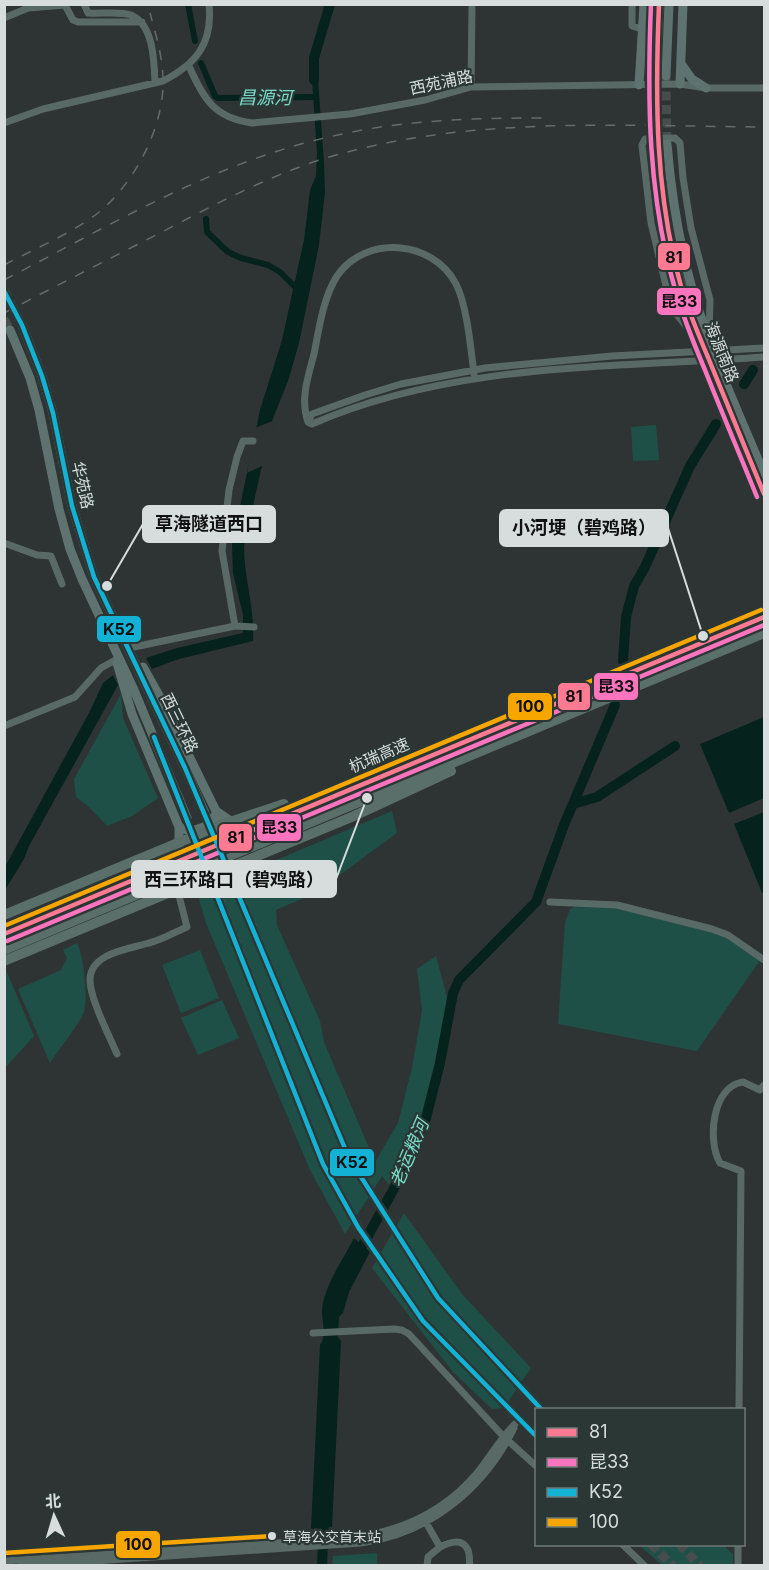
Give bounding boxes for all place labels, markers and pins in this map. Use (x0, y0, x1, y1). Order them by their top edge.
callout: 草海隧道西口 (143, 506, 275, 542)
callout: 小河埂（碧鸡路） (500, 510, 668, 546)
callout: 西三环路口（碧鸡路） (132, 861, 336, 897)
place label: 草海公交首末站 (283, 1528, 381, 1545)
marker: 草海公交首末站 (266, 1530, 278, 1542)

